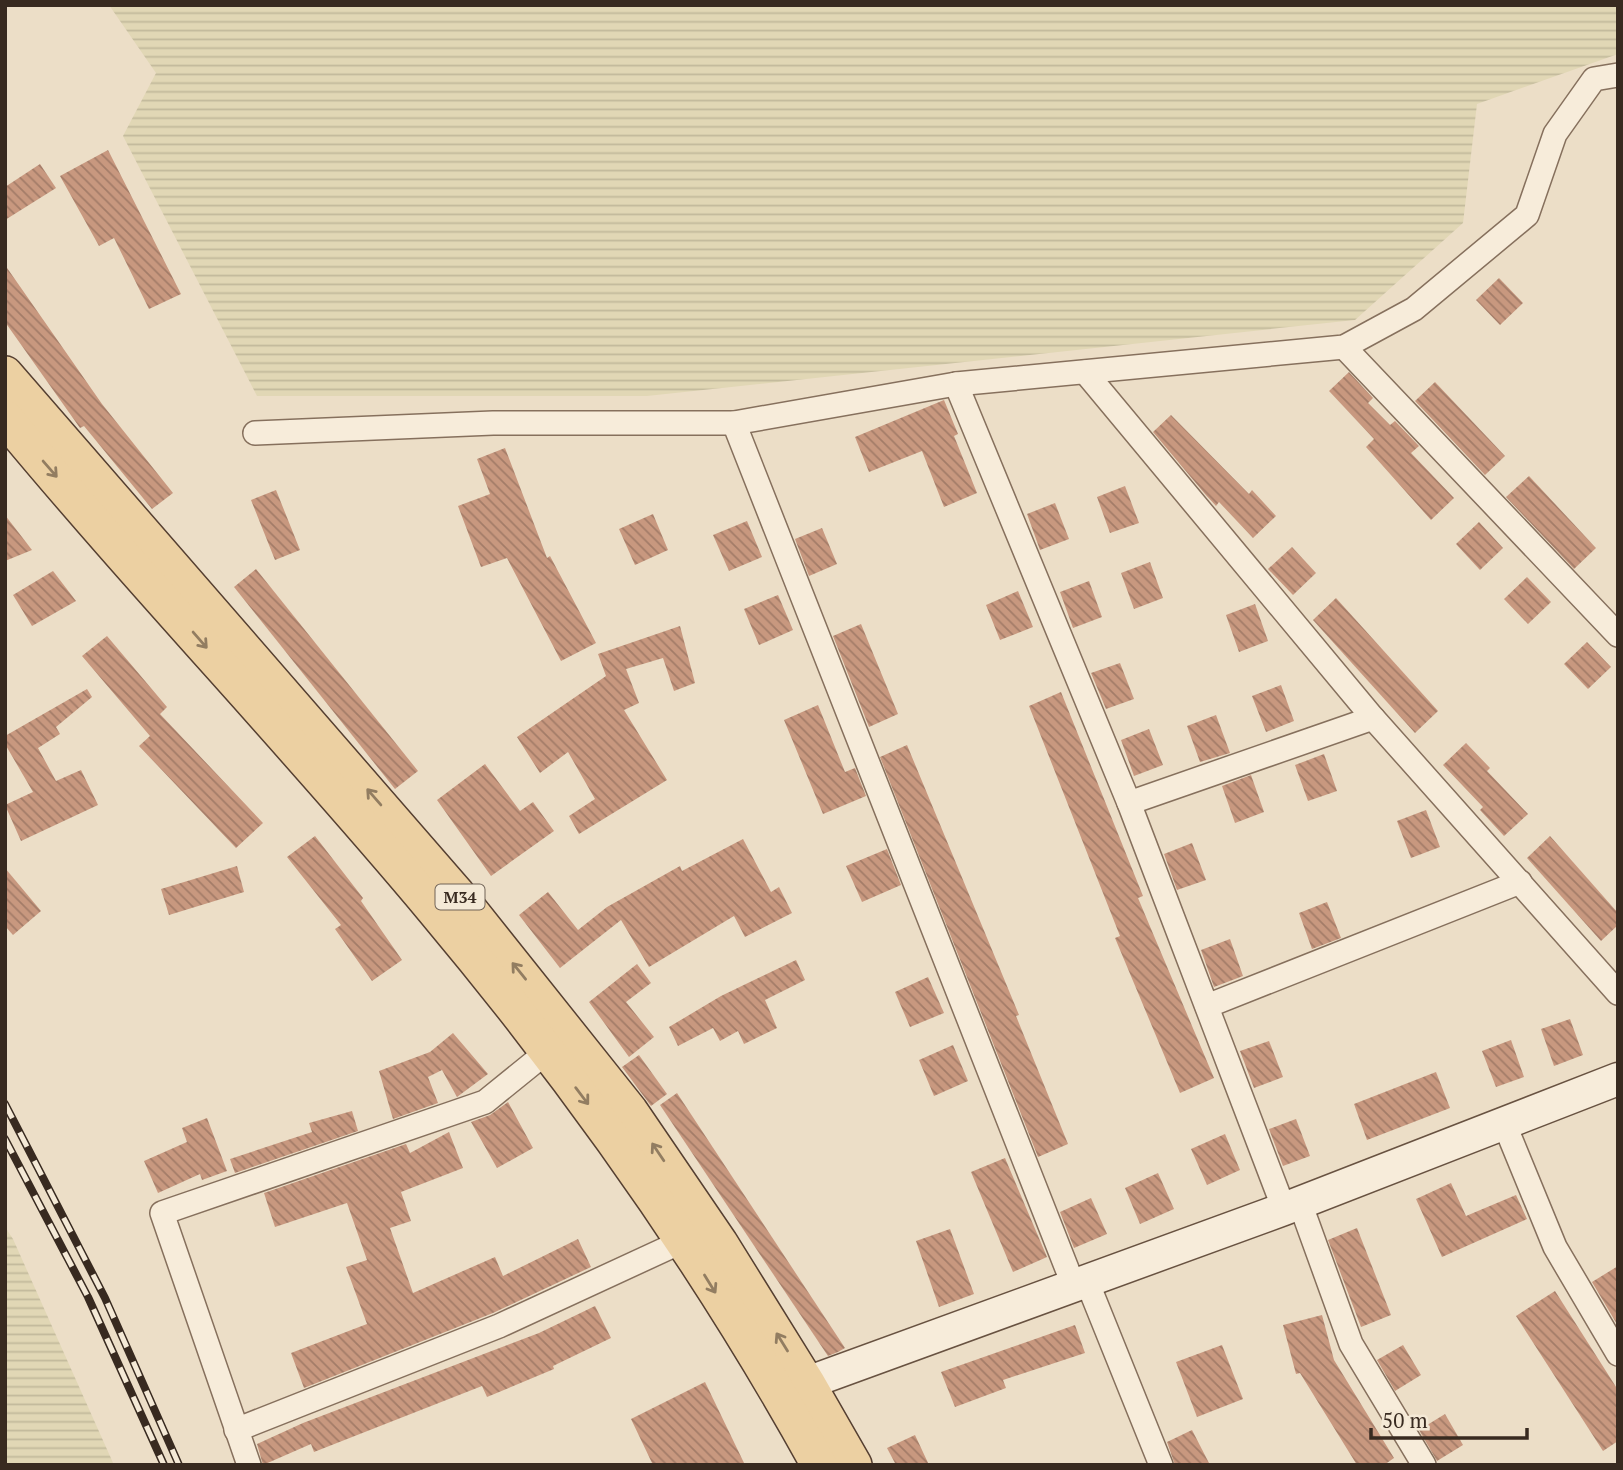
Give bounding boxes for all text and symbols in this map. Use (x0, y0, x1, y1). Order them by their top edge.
one-way arrow (42, 460, 58, 478)
one-way arrow (192, 631, 208, 649)
one-way arrow (366, 788, 382, 806)
road number: M34 (435, 884, 484, 909)
one-way arrow (512, 963, 527, 981)
one-way arrow (575, 1086, 590, 1105)
one-way arrow (651, 1143, 665, 1162)
one-way arrow (704, 1273, 718, 1293)
one-way arrow (775, 1333, 789, 1353)
scale bar (1371, 1396, 1527, 1440)
text: 50 m (1382, 1406, 1428, 1434)

